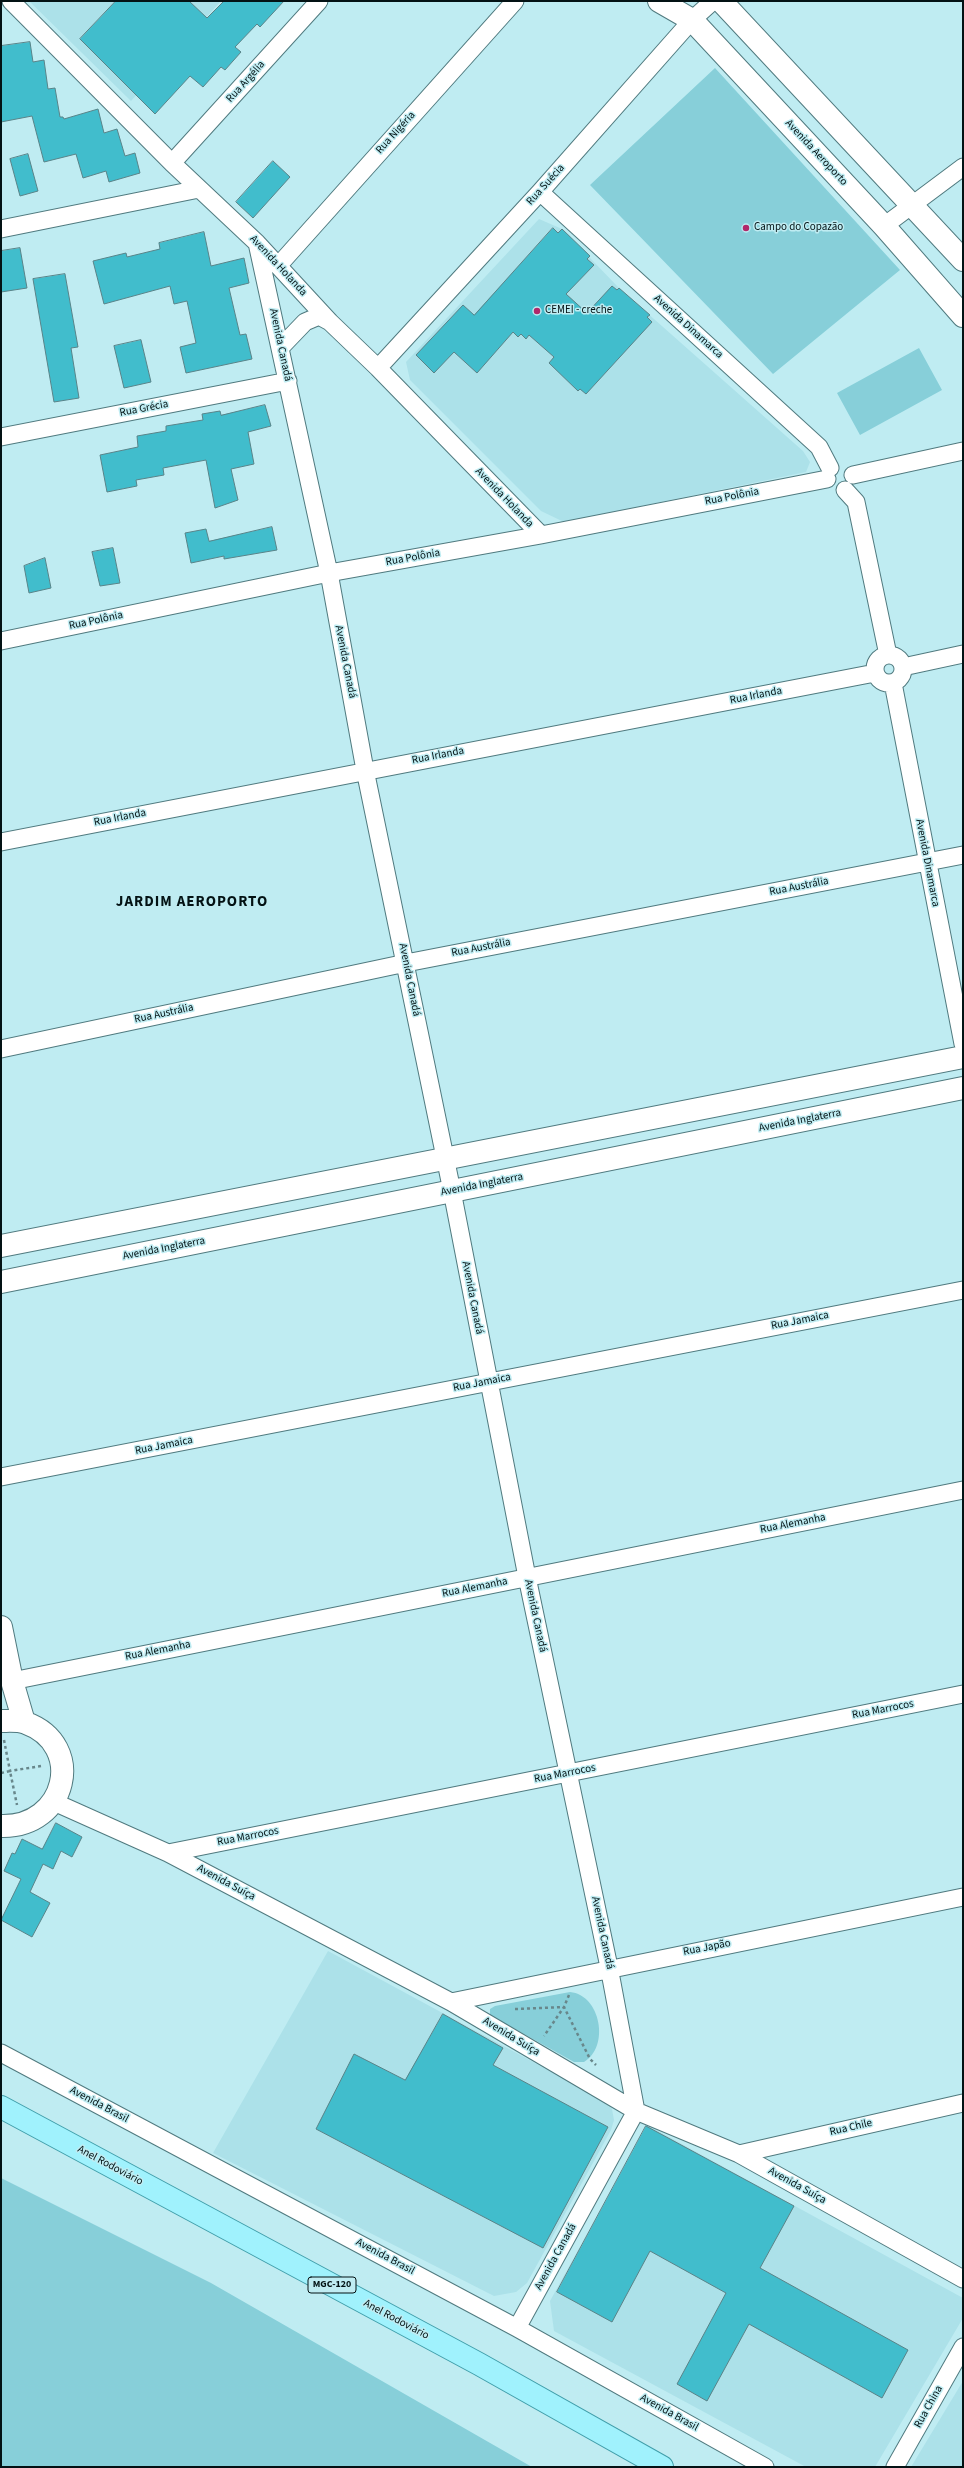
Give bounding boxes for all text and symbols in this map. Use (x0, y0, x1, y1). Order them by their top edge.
street label: Rua Argélia (224, 58, 268, 106)
street label: Rua Nigéria (373, 109, 419, 157)
street label: Avenida Aeroporto (782, 117, 850, 189)
street label: Rua Suécia (524, 162, 568, 208)
place label: Campo do Copazão (754, 221, 843, 235)
marker: Campo do Copazão (741, 223, 751, 233)
street label: Avenida Holanda (247, 233, 309, 299)
street label: Avenida Dinamarca (651, 292, 725, 362)
place label: CEMEI - creche (545, 304, 612, 318)
marker: CEMEI - creche (532, 306, 542, 316)
street label: Avenida Canadá (266, 307, 294, 383)
street label: Rua Grécia (119, 398, 169, 420)
street label: Avenida Holanda (472, 465, 536, 531)
street label: Rua Polônia (704, 485, 760, 509)
street label: Rua Polônia (385, 547, 441, 569)
street label: Rua Polônia (68, 609, 124, 633)
street label: Avenida Canadá (331, 624, 359, 700)
street label: Rua Irlanda (729, 684, 783, 708)
street label: Rua Irlanda (411, 744, 465, 768)
street label: Rua Irlanda (93, 806, 147, 830)
street label: Avenida Dinamarca (912, 818, 942, 908)
street label: Rua Austrália (768, 875, 830, 899)
district label: JARDIM AEROPORTO (116, 894, 268, 912)
street label: Rua Austrália (450, 936, 512, 960)
street label: Avenida Canadá (395, 942, 423, 1018)
street label: Rua Austrália (133, 1001, 195, 1027)
street label: Avenida Inglaterra (758, 1107, 842, 1135)
street label: Avenida Inglaterra (440, 1171, 524, 1199)
street label: Avenida Inglaterra (122, 1235, 206, 1263)
street label: Avenida Canadá (458, 1260, 486, 1336)
street label: Rua Jamaica (770, 1309, 830, 1333)
street label: Rua Jamaica (452, 1371, 512, 1395)
street label: Rua Jamaica (134, 1434, 194, 1458)
street label: Rua Alemanha (759, 1511, 827, 1537)
street label: Rua Alemanha (441, 1575, 509, 1601)
street label: Avenida Canadá (521, 1578, 549, 1654)
street label: Rua Alemanha (124, 1638, 192, 1664)
street label: Rua Marrocos (851, 1698, 915, 1722)
street label: Rua Marrocos (533, 1762, 597, 1786)
street label: Rua Marrocos (216, 1825, 280, 1849)
street label: Avenida Suíça (195, 1862, 257, 1904)
street label: Avenida Canadá (588, 1895, 616, 1971)
street label: Rua Japão (682, 1937, 732, 1959)
street label: Avenida Suíça (480, 2015, 542, 2059)
street label: Avenida Brasil (67, 2084, 131, 2126)
street label: Rua Chile (828, 2117, 874, 2139)
street label: Anel Rodoviário (75, 2143, 145, 2189)
street label: Avenida Suíça (766, 2165, 828, 2207)
street label: Avenida Canadá (532, 2221, 580, 2293)
street label: Avenida Brasil (353, 2236, 417, 2278)
road number: MGC-120 (308, 2277, 356, 2293)
street label: Anel Rodoviário (361, 2297, 431, 2343)
street label: Rua China (912, 2383, 946, 2431)
street label: Avenida Brasil (638, 2392, 700, 2434)

